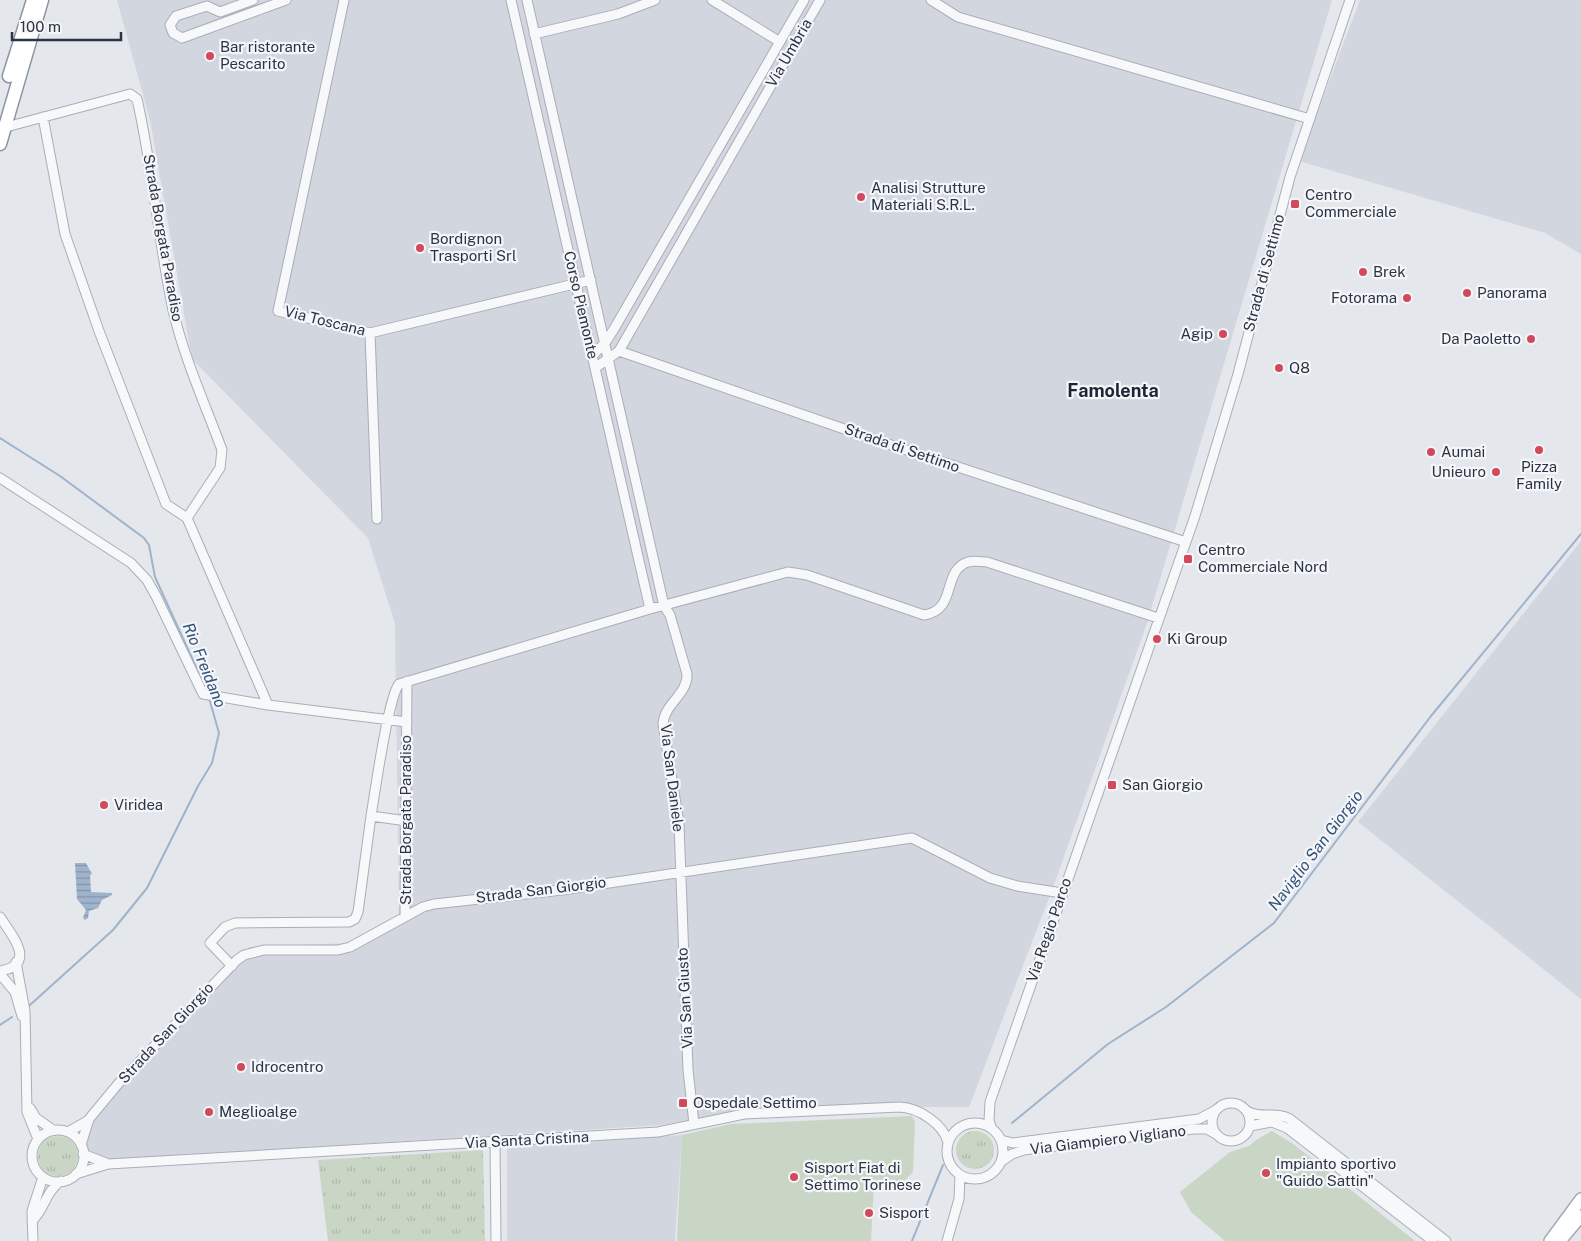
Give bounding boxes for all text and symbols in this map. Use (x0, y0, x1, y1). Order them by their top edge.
scale bar (12, 10, 121, 42)
street label: Via Umbria (762, 16, 815, 90)
text: 100 m (20, 18, 61, 35)
place label: Bar ristorante Pescarito (220, 38, 315, 72)
marker: Bar ristorante Pescarito (204, 50, 216, 62)
street label: Strada Borgata Paradiso (140, 153, 187, 323)
place label: Analisi Strutture Materiali S.R.L. (871, 179, 986, 213)
place label: Centro Commerciale (1305, 186, 1397, 220)
marker: Analisi Strutture Materiali S.R.L. (855, 191, 867, 203)
marker: Centro Commerciale (1289, 198, 1301, 210)
street label: Strada di Settimo (1240, 212, 1287, 333)
place label: Bordignon Trasporti Srl (430, 230, 517, 264)
marker: Bordignon Trasporti Srl (414, 242, 426, 254)
street label: Corso Piemonte (561, 249, 602, 360)
place label: Brek (1373, 263, 1406, 280)
marker: Brek (1357, 266, 1369, 278)
place label: Panorama (1477, 284, 1547, 301)
marker: Panorama (1461, 287, 1473, 299)
place label: Fotorama (1331, 289, 1397, 306)
marker: Fotorama (1401, 292, 1413, 304)
street label: Via Toscana (283, 302, 367, 339)
place label: Agip (1181, 325, 1213, 342)
marker: Agip (1217, 328, 1229, 340)
place label: Da Paoletto (1441, 330, 1521, 347)
marker: Da Paoletto (1525, 333, 1537, 345)
place label: Q8 (1289, 359, 1310, 376)
marker: Q8 (1273, 362, 1285, 374)
district label: Famolenta (1067, 380, 1159, 401)
street label: Strada di Settimo (842, 420, 962, 475)
place label: Aumai (1441, 443, 1485, 460)
marker: Pizza Family (1533, 444, 1545, 456)
marker: Aumai (1425, 446, 1437, 458)
place label: Pizza Family (1516, 458, 1562, 492)
place label: Unieuro (1432, 463, 1486, 480)
marker: Unieuro (1490, 466, 1502, 478)
place label: Centro Commerciale Nord (1198, 541, 1328, 575)
marker: Centro Commerciale Nord (1182, 553, 1194, 565)
water label: Rio Freidano (179, 620, 230, 711)
place label: Ki Group (1167, 630, 1228, 647)
marker: Ki Group (1151, 633, 1163, 645)
street label: Via San Daniele (657, 723, 688, 833)
street label: Strada Borgata Paradiso (397, 735, 414, 905)
place label: San Giorgio (1122, 776, 1203, 793)
marker: San Giorgio (1106, 779, 1118, 791)
water label: Naviglio San Giorgio (1264, 786, 1367, 914)
place label: Viridea (114, 796, 163, 813)
marker: Viridea (98, 799, 110, 811)
street label: Strada San Giorgio (475, 873, 607, 906)
street label: Via Regio Parco (1023, 875, 1074, 984)
street label: Via San Giusto (673, 947, 696, 1049)
street label: Strada San Giorgio (115, 979, 217, 1086)
place label: Idrocentro (251, 1058, 323, 1075)
marker: Idrocentro (235, 1061, 247, 1073)
place label: Ospedale Settimo (693, 1094, 817, 1111)
marker: Ospedale Settimo (677, 1097, 689, 1109)
place label: Meglioalge (219, 1103, 297, 1120)
marker: Meglioalge (203, 1106, 215, 1118)
street label: Via Giampiero Vigliano (1029, 1121, 1187, 1158)
street label: Via Santa Cristina (465, 1128, 589, 1151)
place label: Impianto sportivo "Guido Sattin" (1276, 1155, 1396, 1189)
place label: Sisport Fiat di Settimo Torinese (804, 1159, 921, 1193)
marker: Impianto sportivo "Guido Sattin" (1260, 1167, 1272, 1179)
marker: Sisport Fiat di Settimo Torinese (788, 1171, 800, 1183)
place label: Sisport (879, 1204, 929, 1221)
marker: Sisport (863, 1207, 875, 1219)

